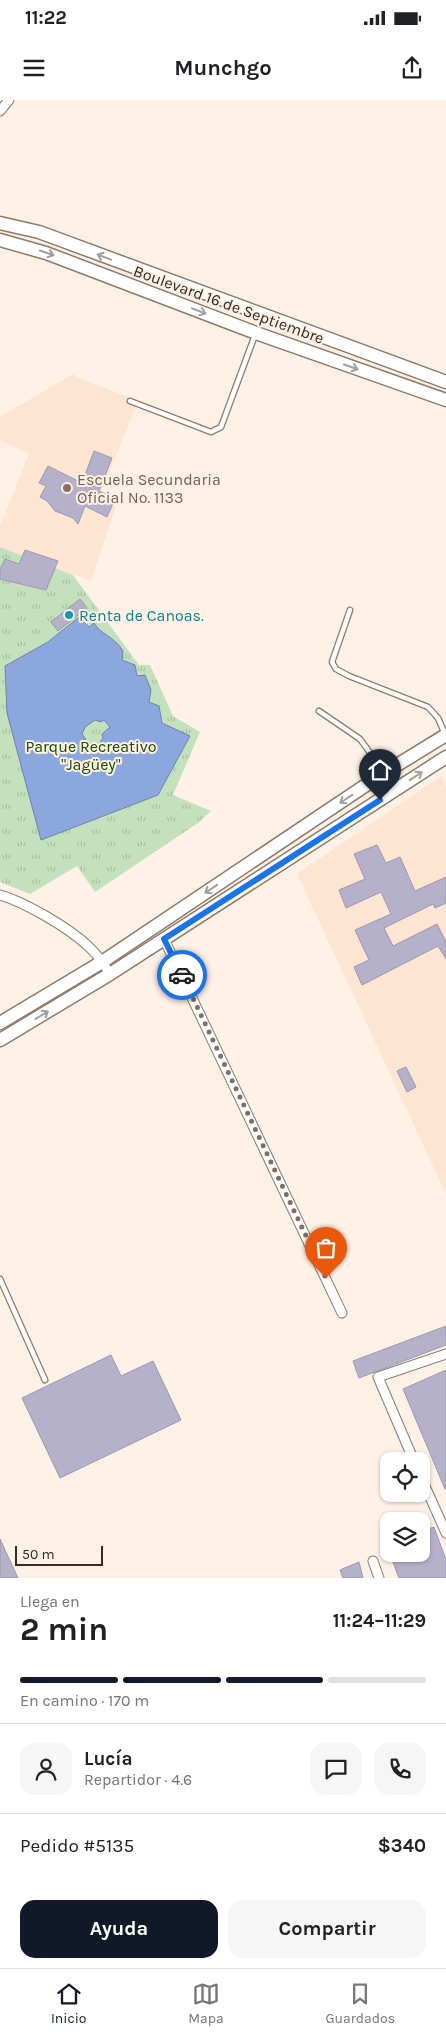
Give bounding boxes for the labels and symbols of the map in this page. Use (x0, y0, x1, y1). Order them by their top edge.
one-way arrow (39, 249, 54, 258)
one-way arrow (97, 252, 113, 261)
street label: Boulevard 16 de Septiembre (131, 261, 327, 348)
one-way arrow (191, 308, 206, 317)
one-way arrow (343, 362, 359, 372)
place label: Escuela Secundaria Oficial No. 1133 (77, 470, 221, 507)
marker: Escuela Secundaria Oficial No. 1133 (61, 482, 73, 494)
place label: Renta de Canoas. (79, 606, 204, 625)
marker: Renta de Canoas. (63, 609, 75, 621)
park label: Parque Recreativo "Jagüey" (25, 737, 157, 774)
pin (359, 749, 401, 800)
one-way arrow (408, 771, 422, 781)
one-way arrow (339, 794, 353, 804)
one-way arrow (204, 884, 218, 894)
courier (157, 950, 207, 1000)
one-way arrow (34, 1010, 48, 1020)
pin (305, 1227, 347, 1278)
scale bar (15, 1543, 102, 1566)

